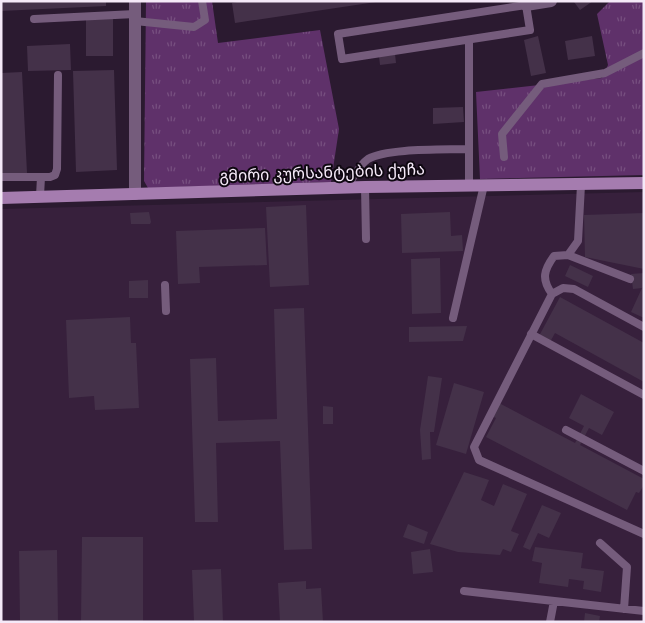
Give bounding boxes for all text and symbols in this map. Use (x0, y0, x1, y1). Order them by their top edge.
street label: გმირი კურსანტების ქუჩა (219, 157, 425, 187)

